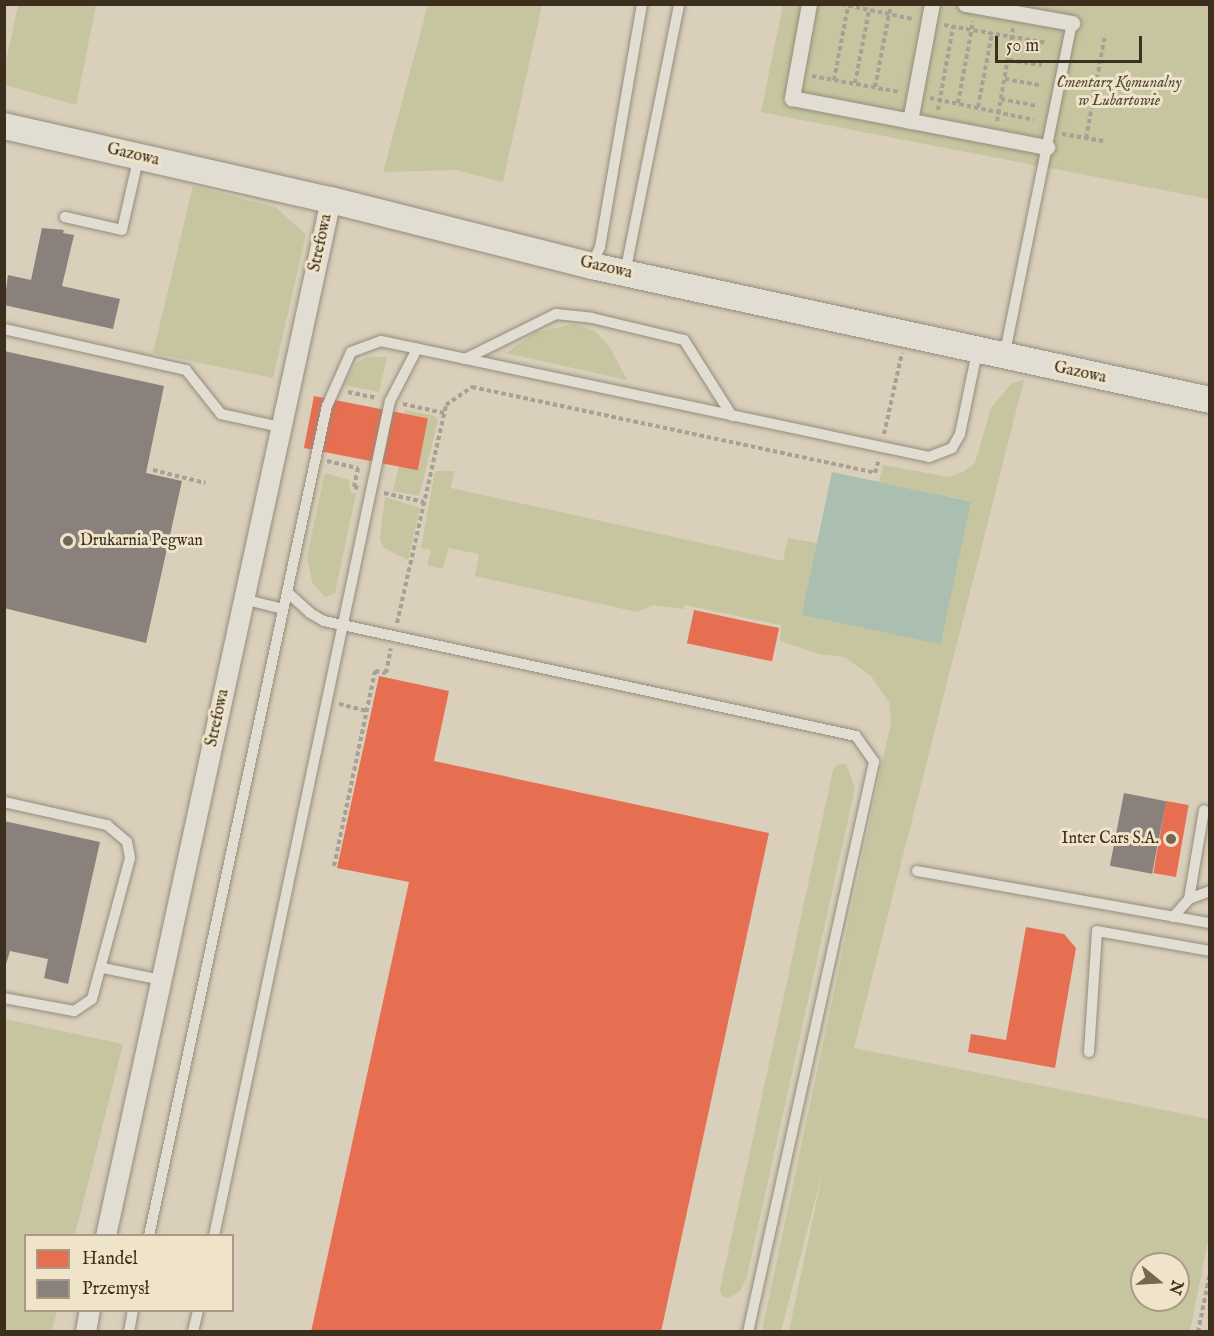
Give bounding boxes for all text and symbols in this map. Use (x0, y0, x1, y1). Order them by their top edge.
scale bar (998, 24, 1145, 62)
text: 50 m (1006, 35, 1039, 58)
park label: Cmentarz Komunalny w Lubartowie (1057, 73, 1181, 111)
street label: Gazowa (105, 140, 161, 170)
street label: Strefowa (306, 212, 336, 274)
street label: Gazowa (578, 253, 634, 283)
street label: Gazowa (1052, 358, 1108, 388)
place label: Drukarnia Pegwan (80, 531, 203, 551)
marker: Drukarnia Pegwan (61, 534, 75, 548)
street label: Strefowa (203, 687, 233, 749)
place label: Inter Cars S.A. (1062, 829, 1159, 849)
marker: Inter Cars S.A. (1164, 832, 1178, 846)
legend (24, 1234, 234, 1312)
text: Handel (82, 1248, 138, 1271)
north arrow (1130, 1252, 1190, 1312)
text: N (1164, 1277, 1187, 1297)
text: Przemysł (82, 1278, 150, 1301)

